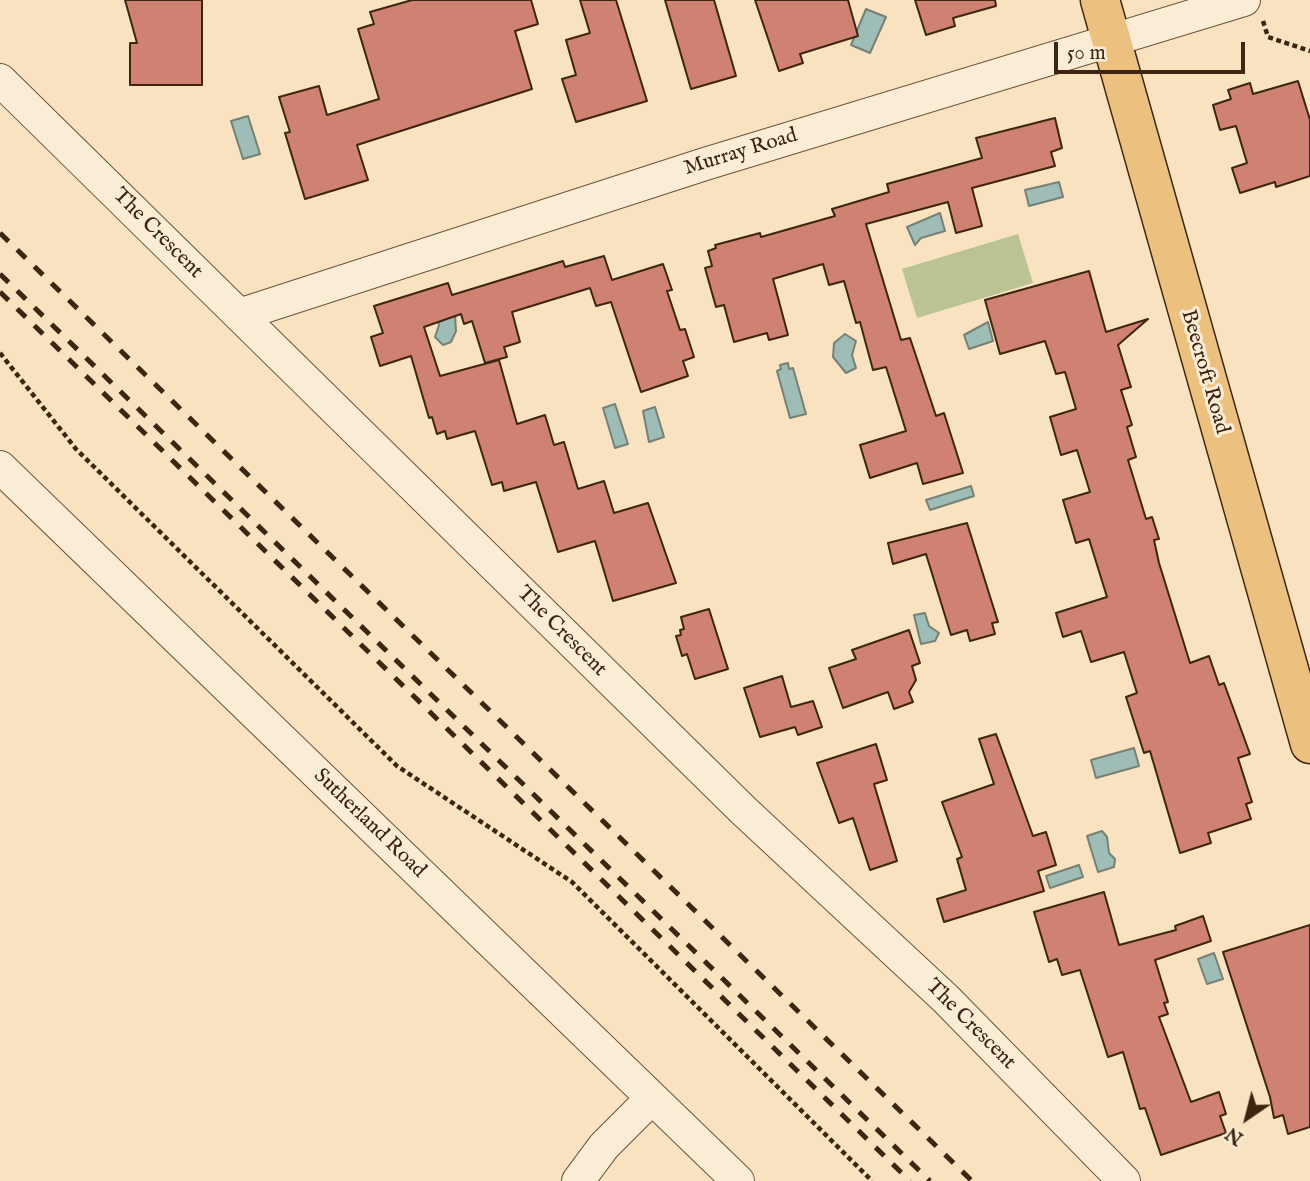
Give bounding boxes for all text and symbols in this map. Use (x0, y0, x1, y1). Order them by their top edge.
scale bar (1058, 28, 1249, 72)
text: 50 m (1067, 40, 1106, 67)
street label: Murray Road (681, 124, 801, 182)
street label: The Crescent (107, 184, 207, 284)
street label: Beecroft Road (1174, 307, 1234, 437)
street label: The Crescent (511, 582, 611, 682)
street label: Sutherland Road (308, 764, 430, 884)
street label: The Crescent (920, 975, 1020, 1075)
north arrow (1212, 1083, 1282, 1153)
text: N (1221, 1121, 1249, 1150)

